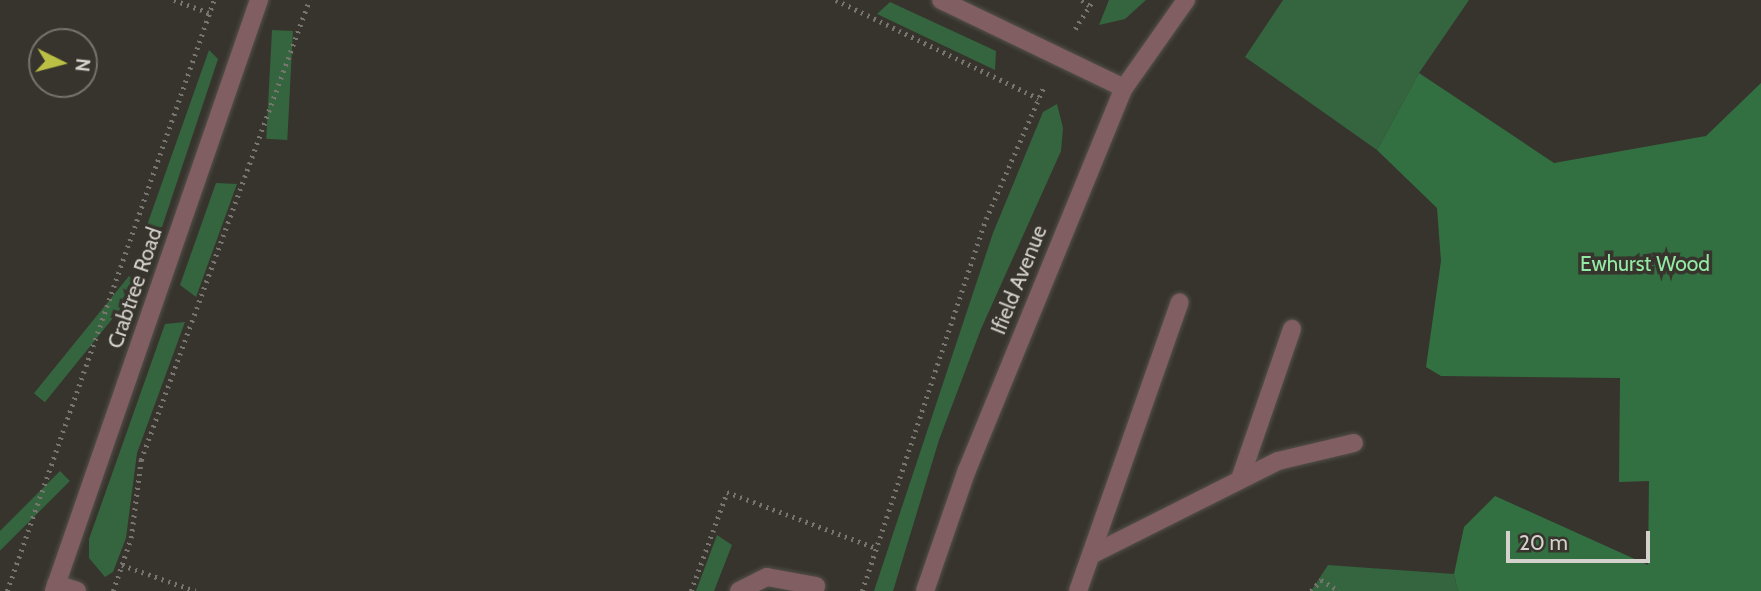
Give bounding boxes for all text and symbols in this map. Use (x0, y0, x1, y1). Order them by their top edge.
north arrow (28, 28, 98, 98)
text: N (70, 57, 95, 73)
street label: Ifield Avenue (986, 222, 1052, 338)
street label: Crabtree Road (103, 224, 167, 352)
park label: Ewhurst Wood (1580, 251, 1710, 277)
scale bar (1509, 518, 1652, 562)
text: 20 m (1519, 530, 1568, 555)

